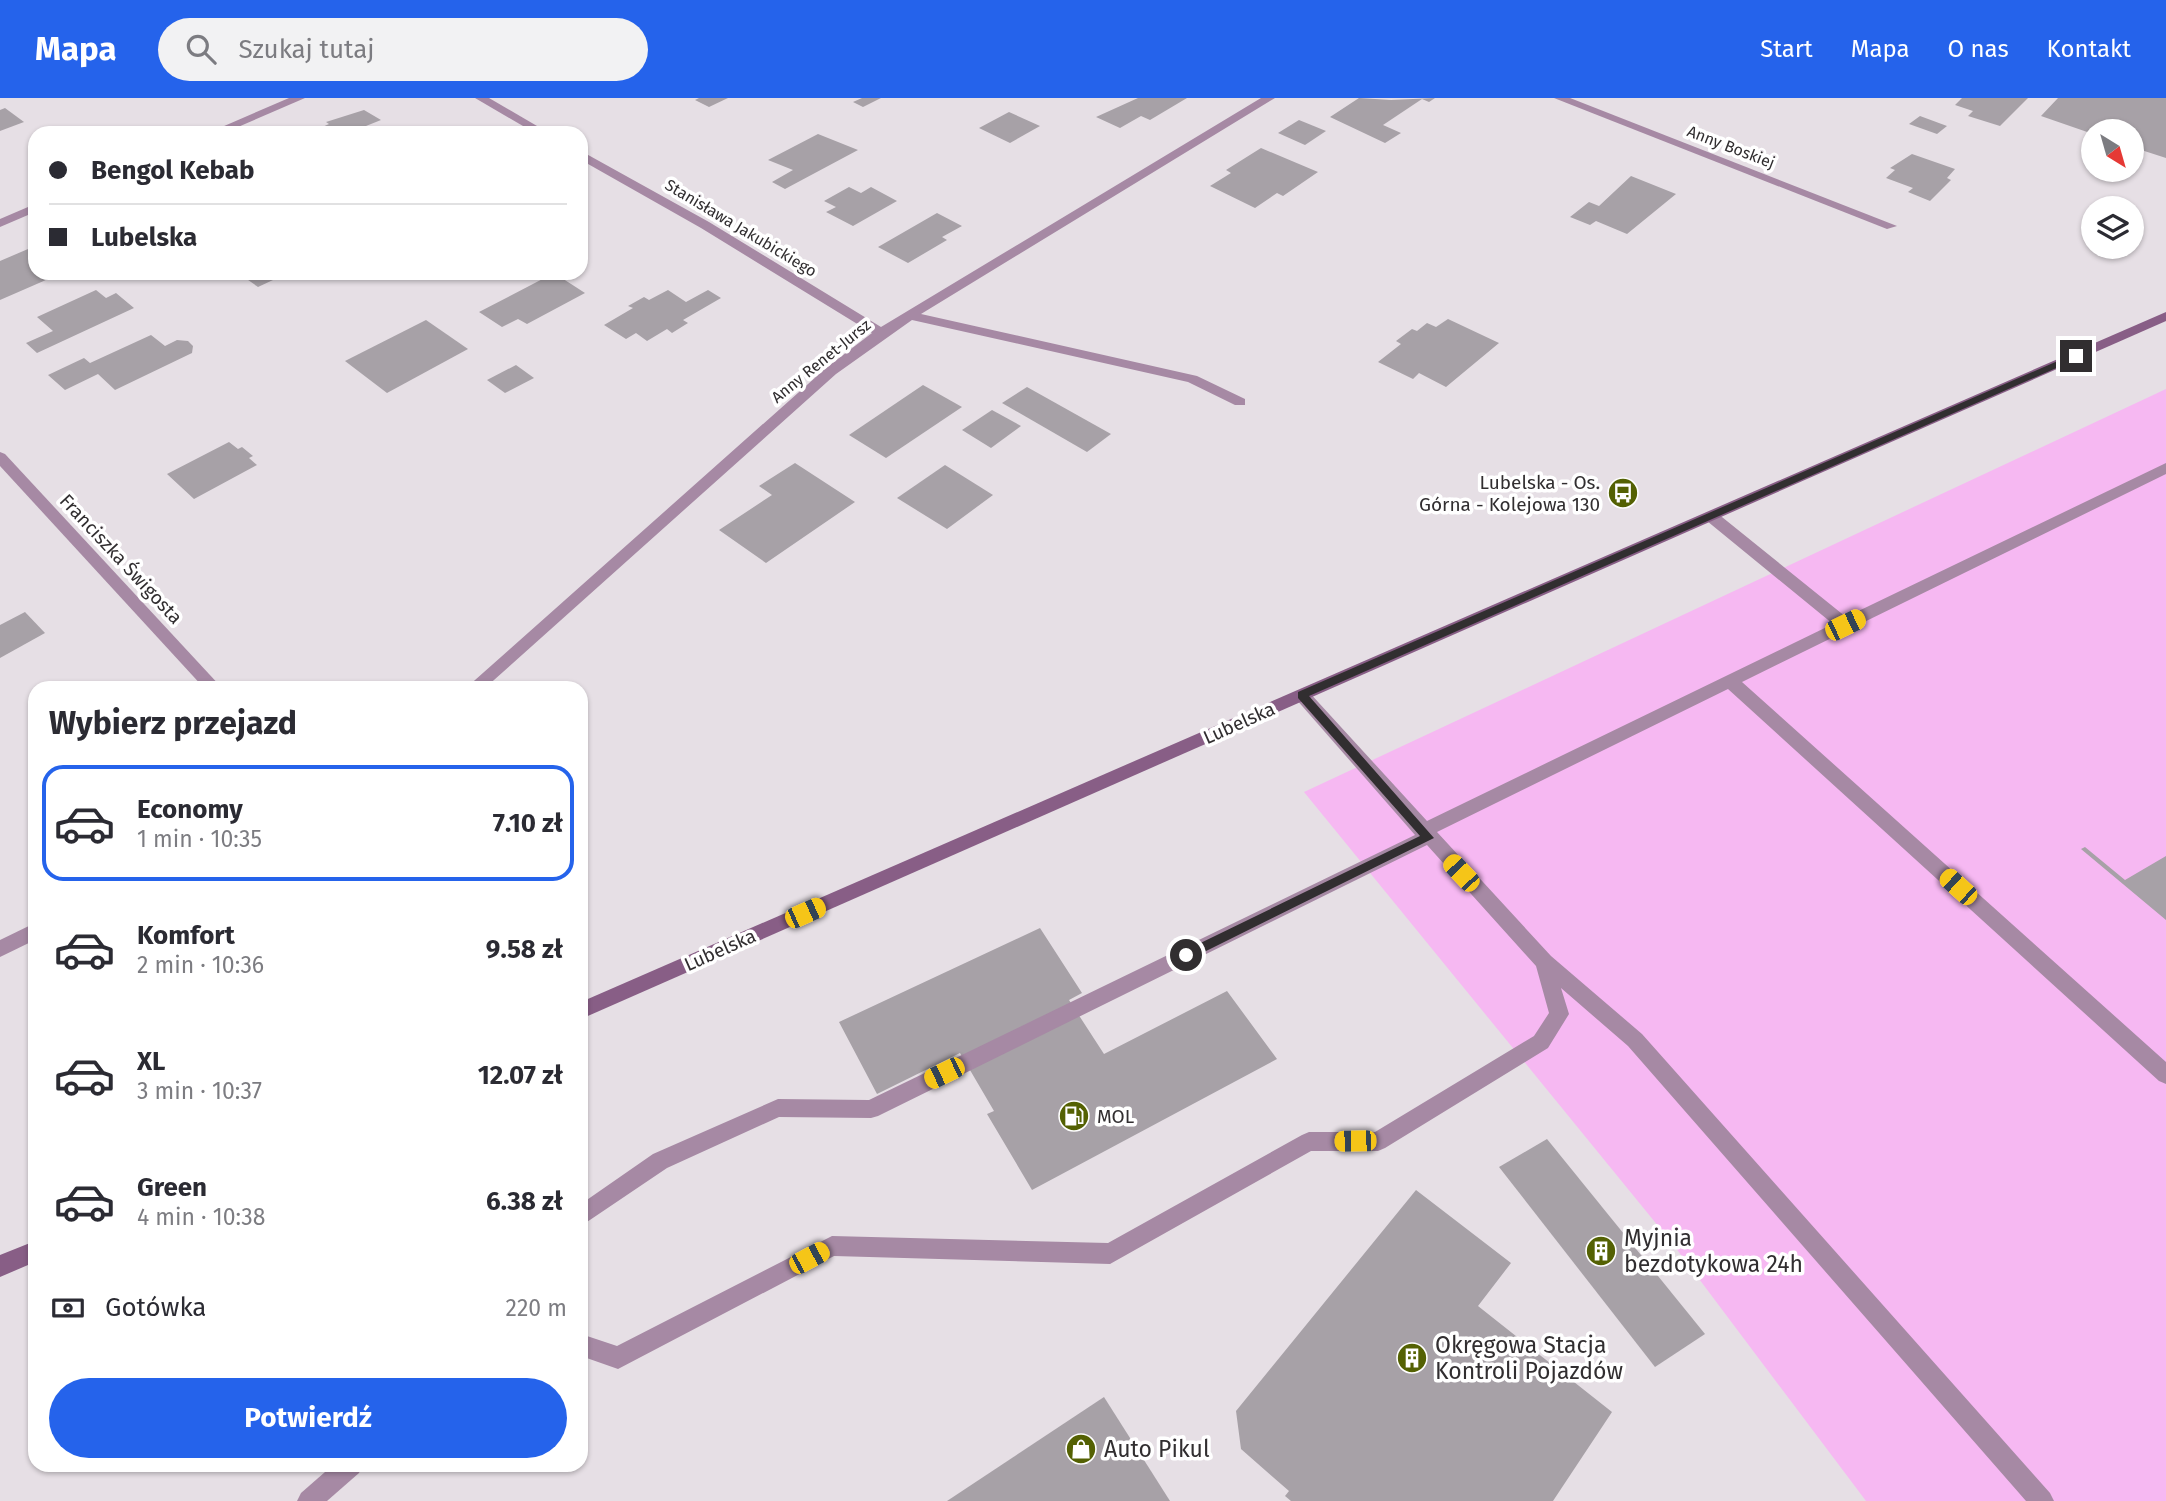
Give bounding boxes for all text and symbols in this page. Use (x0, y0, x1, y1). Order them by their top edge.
search box (158, 18, 648, 81)
text: Mapa (35, 29, 116, 69)
icon: search (182, 30, 220, 68)
text: Szukaj tutaj (238, 34, 375, 65)
text: Start (1760, 35, 1813, 63)
text: Mapa (1851, 35, 1910, 63)
text: O nas (1948, 35, 2009, 63)
text: Kontakt (2047, 35, 2131, 63)
north arrow (2081, 119, 2144, 182)
map controls (2081, 119, 2144, 259)
street label: Anny Boskiej (1684, 122, 1778, 172)
text: Bengol Kebab (91, 155, 255, 186)
street label: Stanisława Jakubickiego (662, 175, 820, 281)
button: layers (2081, 196, 2144, 259)
text: Lubelska (91, 222, 197, 253)
street label: Anny Renet-Jursz (768, 315, 874, 407)
route end (2060, 340, 2092, 372)
place label: Lubelska - Os. Górna - Kolejowa 130 (1419, 471, 1600, 516)
bus stop icon: Lubelska - Os. Górna - Kolejowa 130 (1606, 476, 1640, 510)
street label: Franciszka Świgosta (55, 489, 187, 629)
car (1822, 606, 1869, 644)
street label: Lubelska (1200, 697, 1278, 749)
text: Wybierz przejazd (49, 704, 297, 742)
icon: car (53, 792, 116, 855)
text: Economy (137, 794, 243, 825)
text: 7.10 zł (493, 808, 563, 839)
text: 1 min · 10:35 (137, 825, 262, 853)
car (1439, 850, 1484, 896)
car (1936, 865, 1981, 909)
car (782, 895, 829, 931)
icon: car (53, 918, 116, 981)
text: Komfort (137, 920, 235, 951)
street label: Lubelska (681, 924, 759, 976)
text: 9.58 zł (486, 934, 563, 965)
route start (1170, 939, 1202, 971)
text: 2 min · 10:36 (137, 951, 264, 979)
icon: car (53, 1044, 116, 1107)
text: XL (137, 1046, 165, 1077)
car (921, 1054, 968, 1092)
text: 12.07 zł (478, 1060, 563, 1091)
text: 3 min · 10:37 (137, 1077, 262, 1105)
fuel station icon: MOL (1057, 1099, 1091, 1133)
place label: MOL (1097, 1105, 1135, 1128)
car (1334, 1130, 1377, 1152)
icon: car (53, 1170, 116, 1233)
text: Green (137, 1172, 207, 1203)
text: 6.38 zł (486, 1186, 563, 1217)
text: 4 min · 10:38 (137, 1203, 265, 1231)
place label: Myjnia bezdotykowa 24h (1624, 1224, 1803, 1278)
building icon: Myjnia bezdotykowa 24h (1584, 1234, 1618, 1268)
car (786, 1239, 833, 1277)
icon: cash (49, 1289, 87, 1327)
text: Gotówka (105, 1292, 206, 1323)
text: 220 m (506, 1294, 567, 1322)
place label: Okręgowa Stacja Kontroli Pojazdów (1435, 1331, 1624, 1385)
building icon: Okręgowa Stacja Kontroli Pojazdów (1395, 1341, 1429, 1375)
button: Potwierdź (49, 1378, 567, 1458)
shop icon: Auto Pikul (1064, 1432, 1098, 1466)
place label: Auto Pikul (1104, 1435, 1210, 1463)

